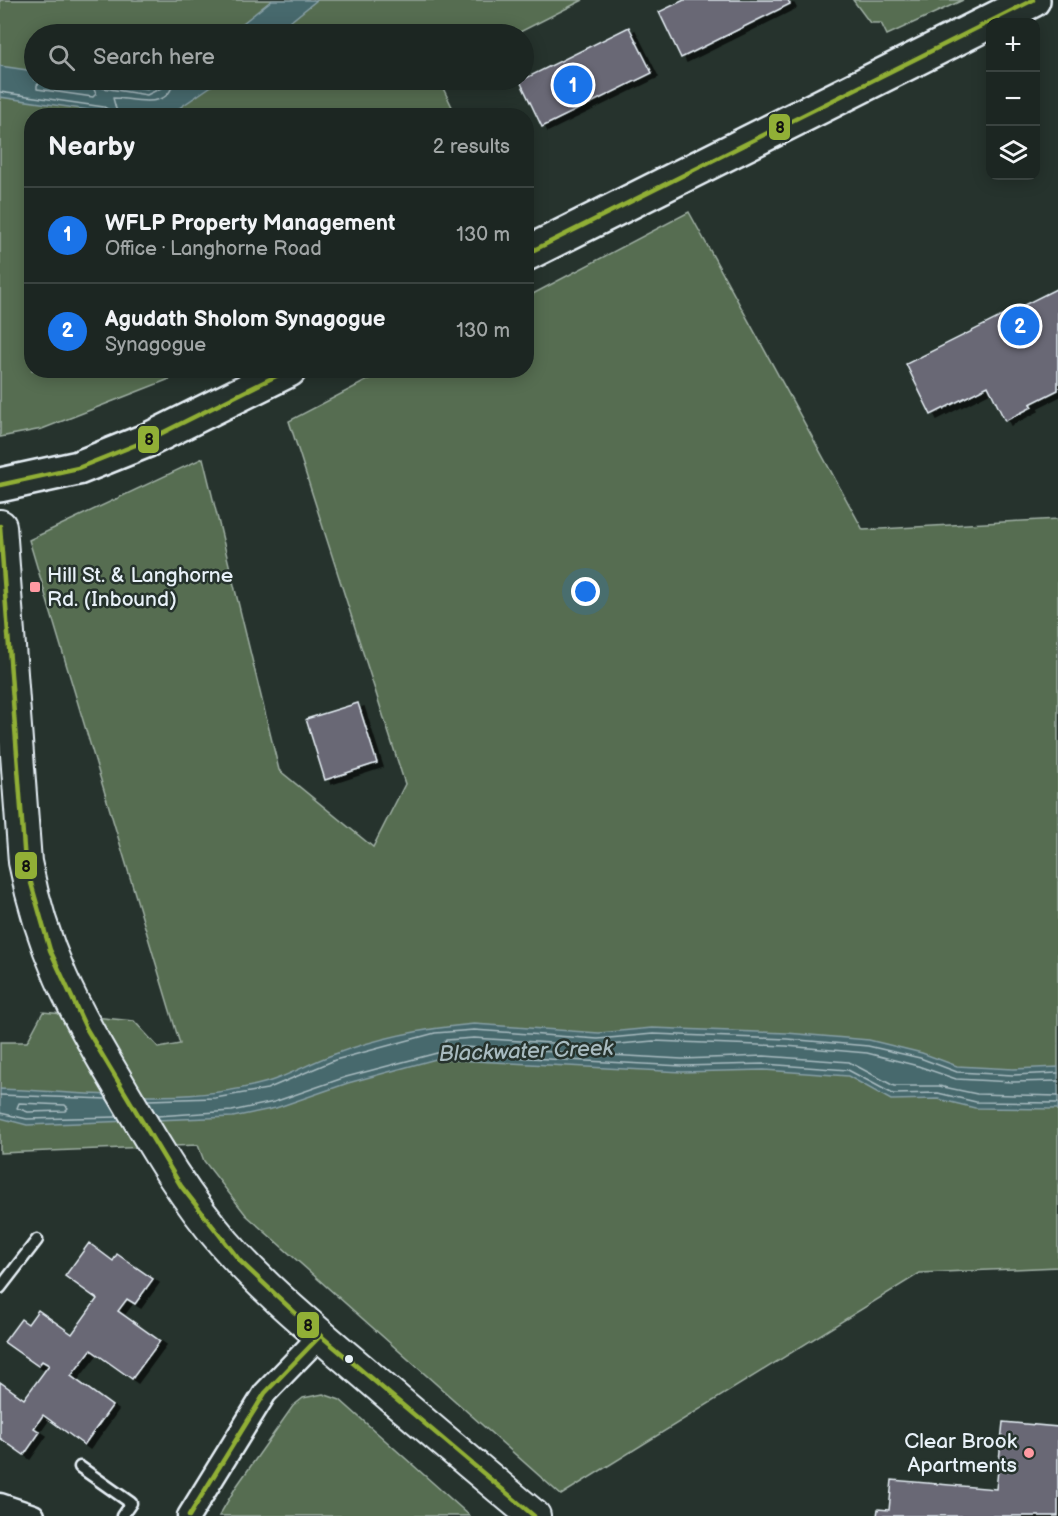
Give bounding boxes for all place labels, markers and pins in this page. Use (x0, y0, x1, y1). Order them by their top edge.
pin: 1 (554, 62, 592, 107)
pin: 2 (1000, 304, 1040, 348)
place label: Hill St. & Langhorne Rd. (Inbound) (47, 563, 233, 612)
marker: Hill St. & Langhorne Rd. (Inbound) (28, 580, 42, 594)
unlabelled marker (343, 1353, 355, 1365)
place label: Clear Brook Apartments (904, 1429, 1018, 1478)
marker: Clear Brook Apartments (1022, 1446, 1036, 1460)

